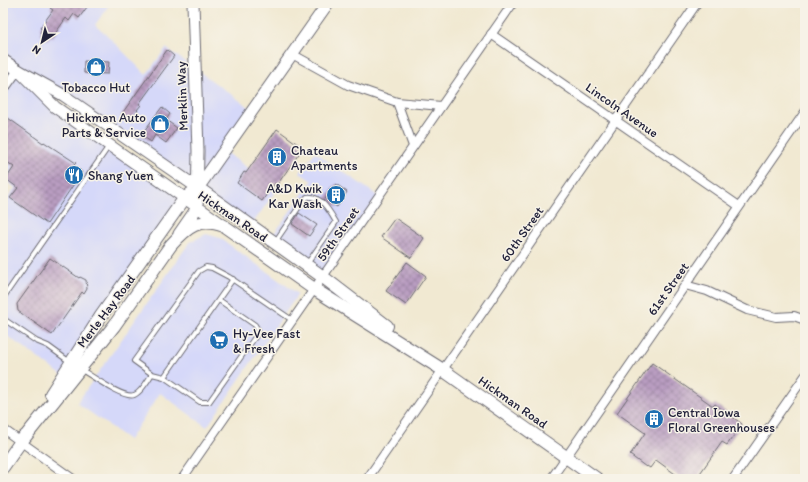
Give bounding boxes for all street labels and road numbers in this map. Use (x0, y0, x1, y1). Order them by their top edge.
street label: Merklin Way (173, 61, 191, 131)
street label: Lincoln Avenue (583, 79, 661, 141)
street label: Hickman Road (195, 187, 271, 245)
street label: 60th Street (498, 203, 547, 264)
street label: 59th Street (314, 204, 362, 264)
street label: 61st Street (644, 260, 692, 318)
street label: Merle Hay Road (74, 272, 138, 350)
street label: Hickman Road (476, 373, 550, 431)

